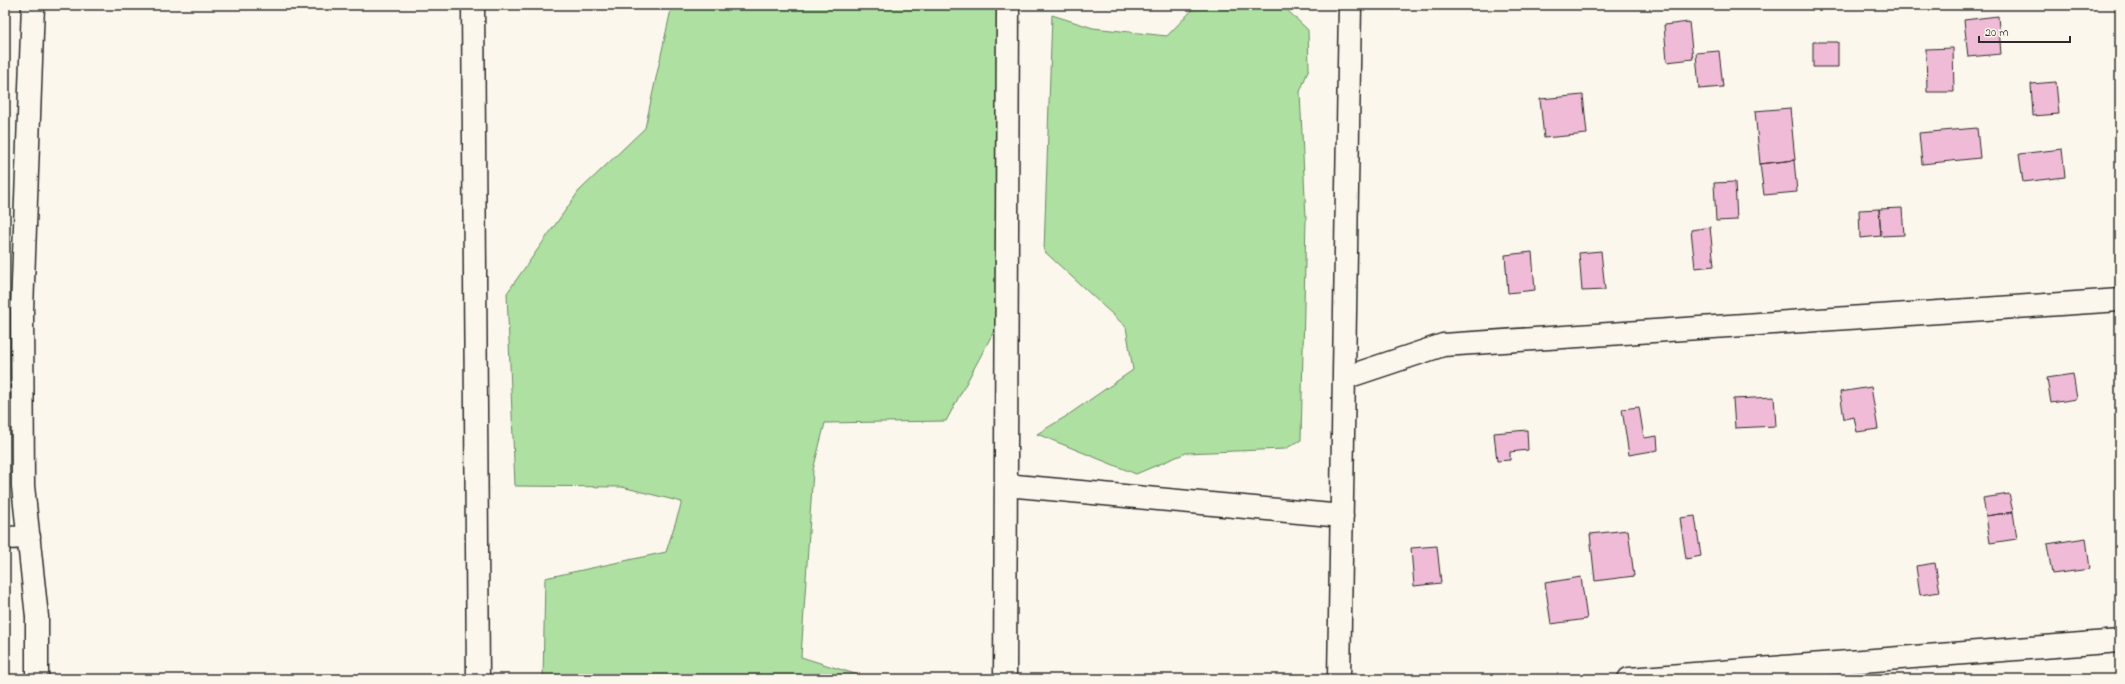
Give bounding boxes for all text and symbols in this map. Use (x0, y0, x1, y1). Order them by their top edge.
scale bar (1979, 18, 2070, 44)
text: 20 m (1985, 24, 2008, 42)

